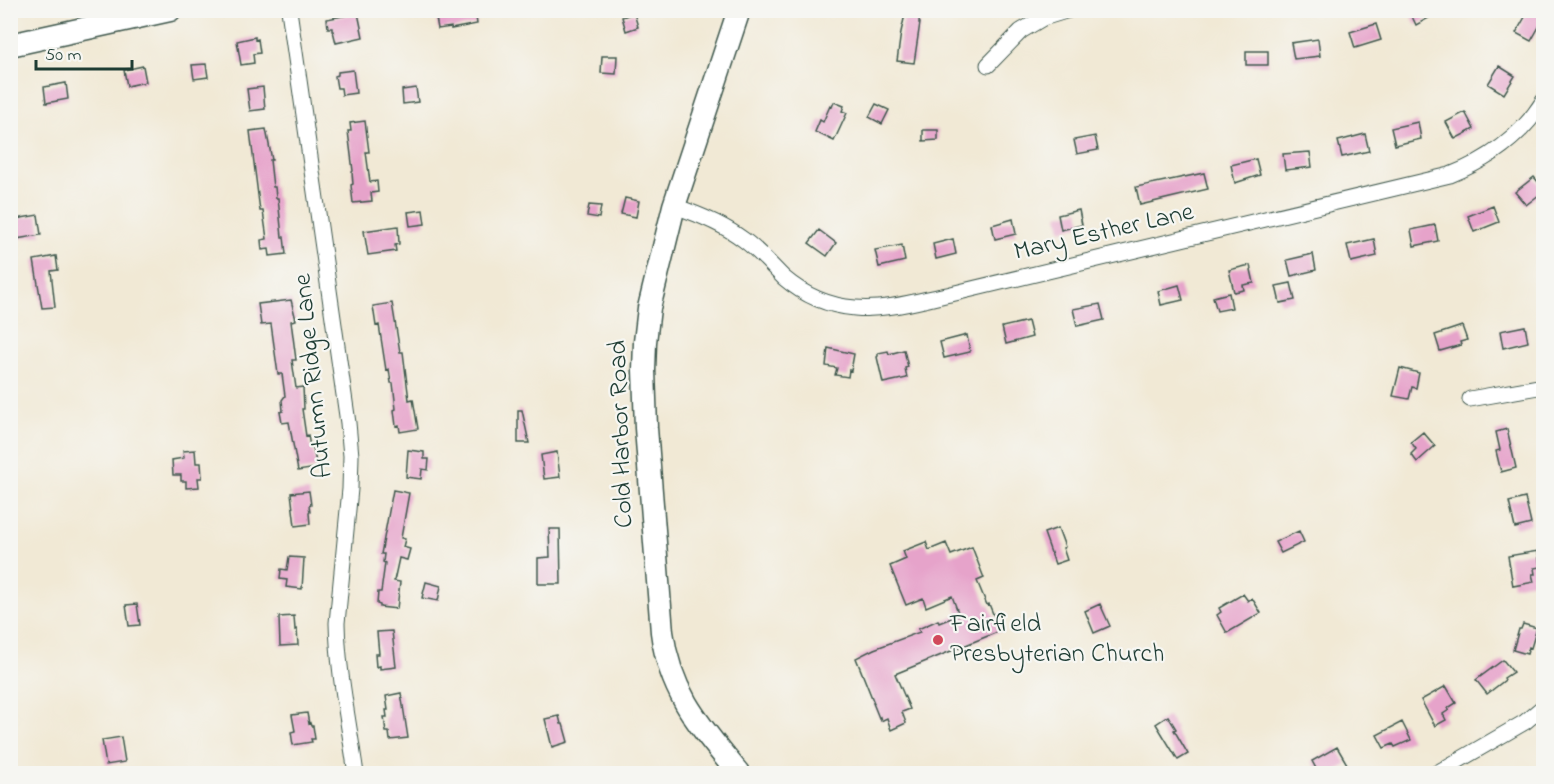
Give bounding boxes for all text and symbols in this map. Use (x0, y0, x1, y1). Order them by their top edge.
scale bar (36, 33, 132, 71)
text: 50 m (45, 43, 82, 69)
street label: Mary Esther Lane (1010, 194, 1198, 272)
street label: Autumn Ridge Lane (284, 271, 344, 480)
street label: Cold Harbor Road (600, 339, 644, 529)
place label: Fairfield Presbyterian Church (949, 606, 1164, 674)
marker: Fairfield Presbyterian Church (931, 633, 945, 647)

